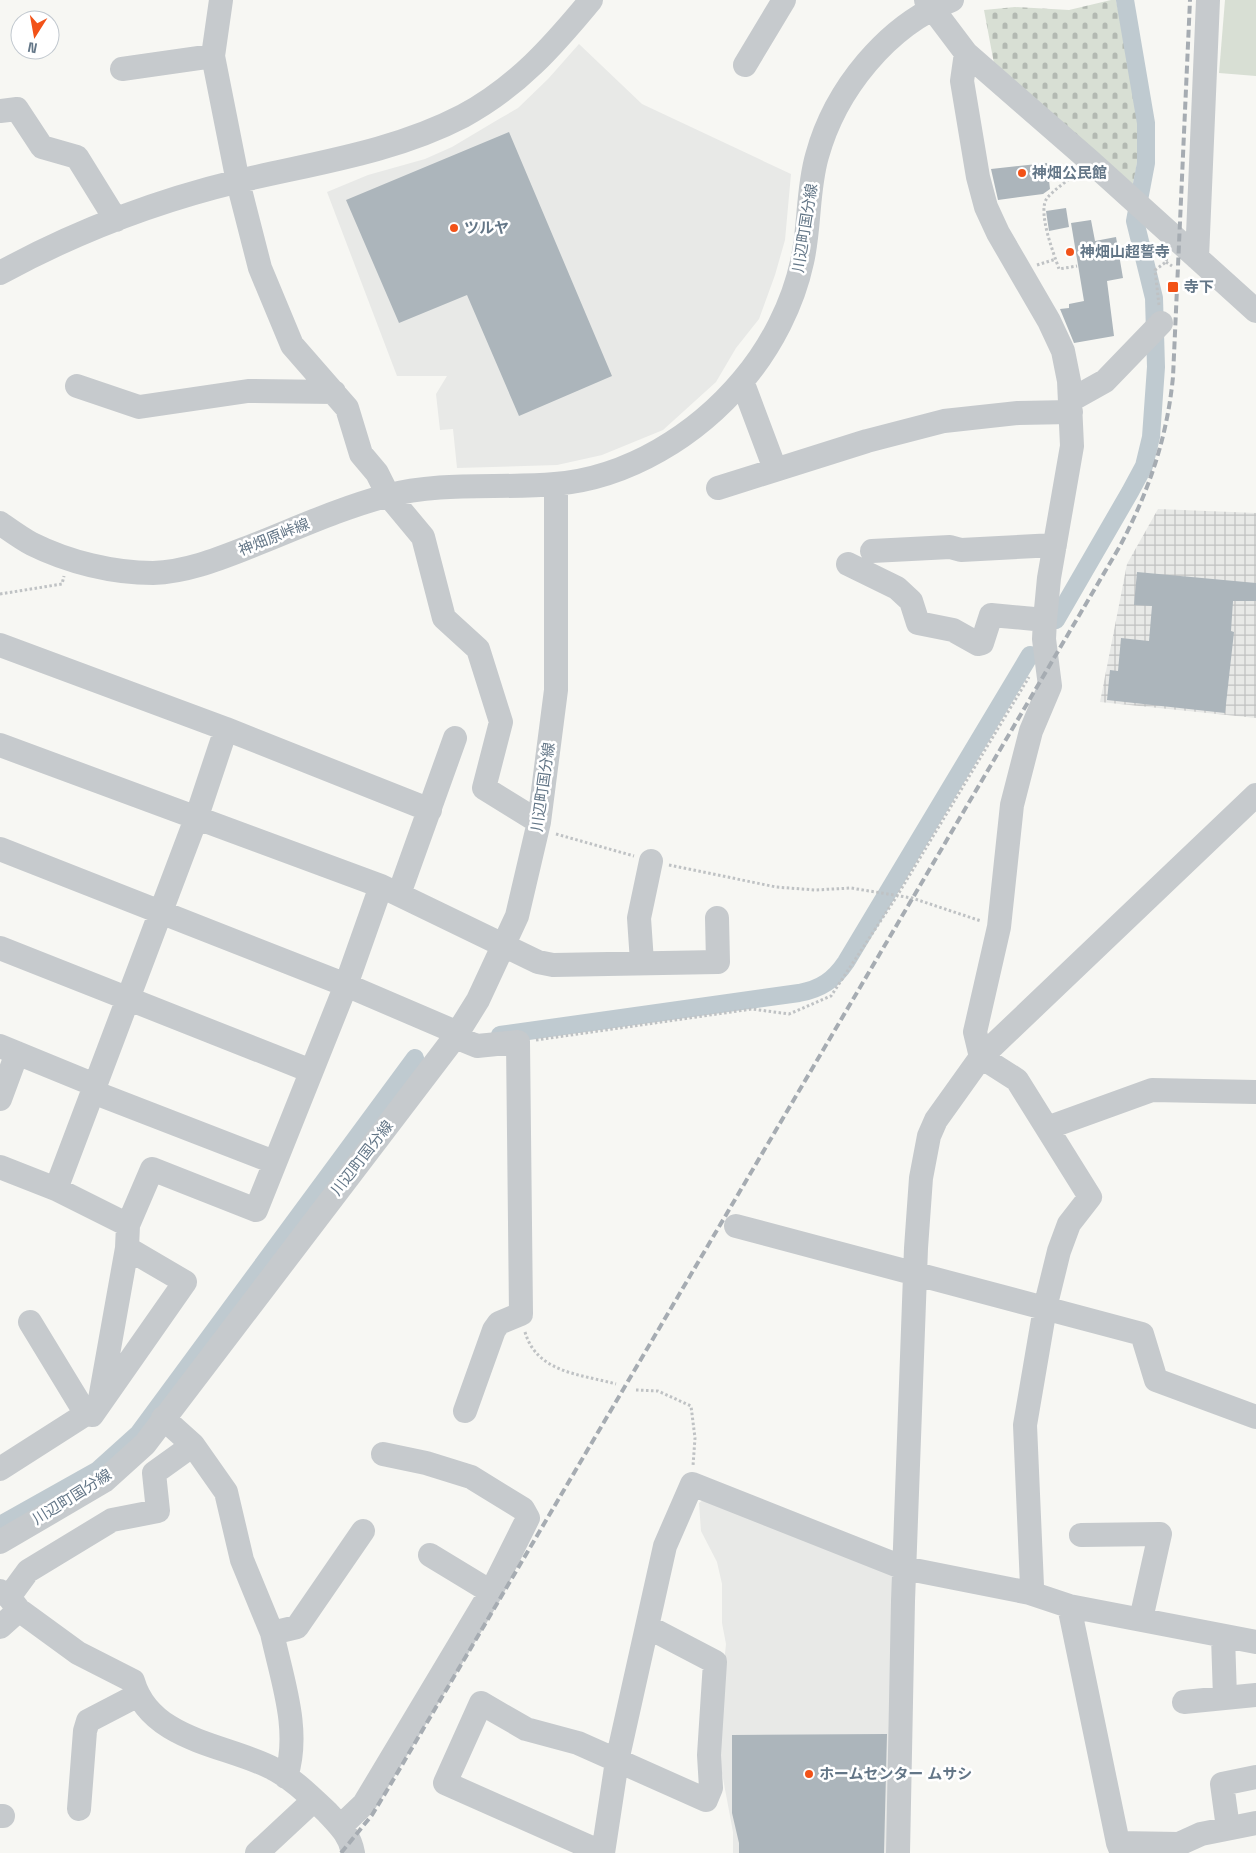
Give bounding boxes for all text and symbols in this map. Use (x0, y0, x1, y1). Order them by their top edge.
north arrow (10, 10, 60, 60)
text: N (26, 38, 39, 57)
place label: 神畑公民館 (1031, 163, 1107, 182)
marker: 神畑公民館 (1016, 167, 1028, 179)
street label: 川辺町国分線 (788, 182, 821, 274)
place label: ツルヤ (464, 218, 509, 237)
marker: ツルヤ (448, 222, 460, 234)
place label: 神畑山超誓寺 (1079, 242, 1170, 261)
marker: 神畑山超誓寺 (1064, 246, 1076, 258)
place label: 寺下 (1184, 277, 1214, 296)
marker: 寺下 (1166, 280, 1180, 294)
street label: 神畑原峠線 (235, 514, 312, 559)
street label: 川辺町国分線 (527, 741, 558, 833)
street label: 川辺町国分線 (326, 1116, 397, 1199)
street label: 川辺町国分線 (29, 1465, 115, 1528)
place label: ホームセンター ムサシ (819, 1764, 972, 1783)
marker: ホームセンター ムサシ (803, 1768, 815, 1780)

